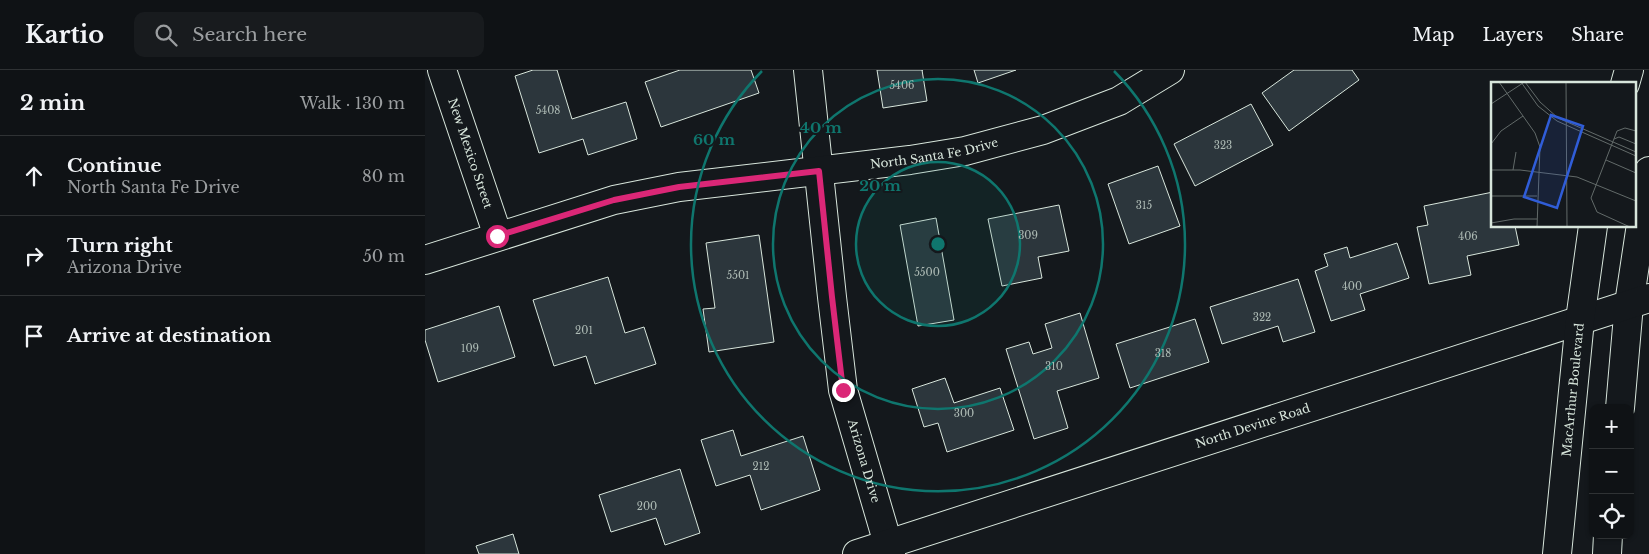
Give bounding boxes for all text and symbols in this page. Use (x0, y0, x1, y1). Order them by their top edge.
search box (134, 12, 484, 57)
text: Kartio (25, 20, 104, 49)
icon: search (152, 21, 180, 49)
text: Search here (192, 23, 307, 46)
text: Map (1413, 24, 1454, 46)
text: Layers (1482, 24, 1543, 46)
text: Share (1571, 24, 1624, 46)
house number: 5406 (889, 79, 915, 92)
inset map (1491, 82, 1637, 228)
text: 2 min (20, 90, 85, 116)
text: Walk · 130 m (300, 93, 405, 113)
street label: New Mexico Street (445, 96, 496, 211)
house number: 5408 (536, 104, 560, 117)
text: 40 m (800, 118, 842, 137)
text: 60 m (693, 130, 735, 149)
street label: North Santa Fe Drive (869, 134, 1000, 172)
house number: 323 (1214, 139, 1232, 152)
text: Continue (67, 154, 162, 177)
icon: ahead (20, 162, 48, 190)
text: 80 m (362, 166, 405, 186)
text: 20 m (859, 176, 901, 195)
text: North Santa Fe Drive (67, 177, 240, 197)
house number: 315 (1136, 199, 1152, 212)
route start (486, 225, 509, 248)
house number: 309 (1018, 229, 1038, 242)
house number: 406 (1458, 230, 1478, 243)
text: Turn right (67, 234, 173, 257)
centre of rings (929, 235, 947, 253)
icon: right (20, 242, 48, 270)
text: 50 m (363, 246, 405, 266)
text: Arizona Drive (67, 257, 182, 277)
house number: 5500 (914, 266, 940, 279)
house number: 5501 (727, 269, 749, 282)
house number: 400 (1342, 280, 1362, 293)
house number: 322 (1253, 311, 1271, 324)
icon: arrive (20, 322, 48, 350)
street label: MacArthur Boulevard (1559, 322, 1587, 457)
text: Arrive at destination (67, 324, 271, 347)
house number: 201 (575, 324, 593, 337)
house number: 109 (461, 342, 479, 355)
house number: 318 (1155, 347, 1171, 360)
house number: 310 (1045, 360, 1063, 373)
route end (832, 379, 855, 402)
street label: North Devine Road (1193, 400, 1312, 451)
map controls (1589, 404, 1634, 539)
button: + (1589, 404, 1634, 449)
house number: 300 (954, 407, 974, 420)
street label: Arizona Drive (845, 417, 884, 505)
button: − (1589, 449, 1634, 494)
house number: 212 (753, 460, 769, 473)
button: locate (1589, 494, 1634, 539)
house number: 200 (637, 500, 657, 513)

